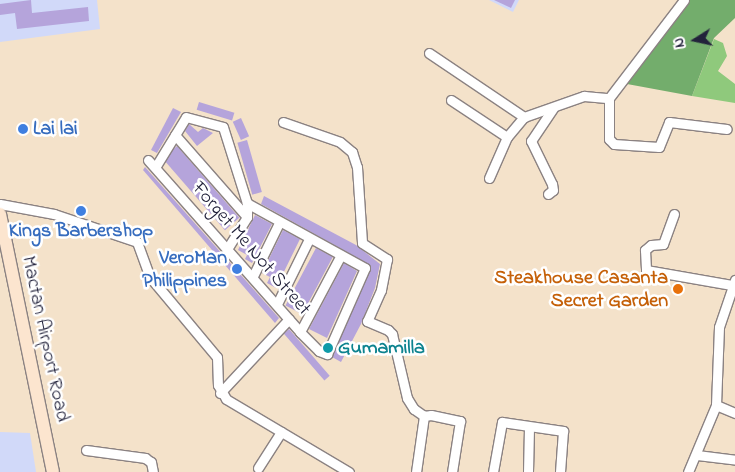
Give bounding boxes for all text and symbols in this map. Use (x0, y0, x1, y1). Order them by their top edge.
north arrow (670, 15, 720, 65)
text: N (669, 36, 691, 49)
place label: Lai lai (33, 117, 78, 141)
marker: Lai lai (17, 123, 29, 135)
street label: Forget Me Not Street (186, 177, 316, 321)
marker: Kings Barbershop (75, 205, 87, 217)
place label: Kings Barbershop (9, 219, 153, 243)
place label: VeroMan Philippines (142, 246, 227, 293)
street label: Mactan Airport Road (16, 254, 74, 424)
marker: VeroMan Philippines (231, 263, 243, 275)
place label: Steakhouse Casanta Secret Garden (494, 266, 668, 313)
marker: Steakhouse Casanta Secret Garden (672, 283, 684, 295)
place label: Gumamilla (338, 336, 425, 360)
marker: Gumamilla (322, 342, 334, 354)

